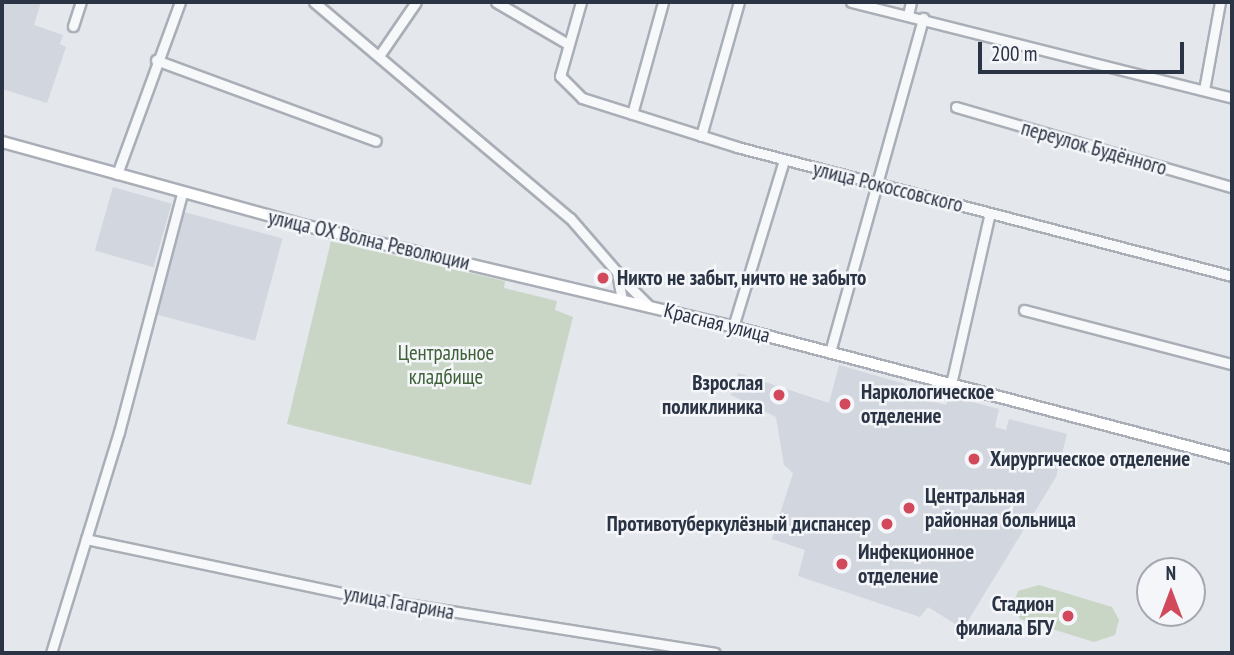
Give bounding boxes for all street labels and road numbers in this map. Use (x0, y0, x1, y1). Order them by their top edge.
street label: переулок Будённого (1018, 115, 1170, 181)
street label: улица Рокоссовского (810, 156, 966, 218)
street label: улица ОХ Волна Революции (266, 204, 472, 276)
street label: Красная улица (661, 298, 773, 348)
street label: улица Гагарина (342, 581, 456, 625)

